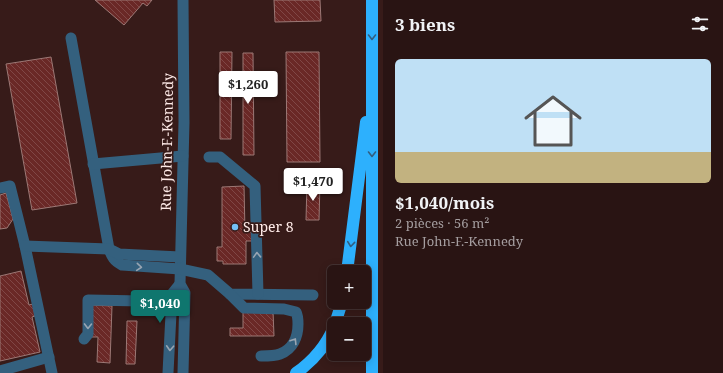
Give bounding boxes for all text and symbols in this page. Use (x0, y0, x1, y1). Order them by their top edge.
text: 3 biens (395, 13, 455, 36)
icon: filters (689, 13, 711, 35)
one-way arrow (368, 34, 376, 40)
pin: $1,260 (215, 71, 281, 105)
street label: Rue John-F.-Kennedy (156, 73, 177, 211)
text: $1,260 (228, 75, 268, 93)
icon: home (517, 85, 589, 157)
one-way arrow (368, 151, 376, 157)
pin: $1,470 (280, 168, 346, 202)
text: $1,470 (293, 172, 333, 190)
text: $1,040/mois (395, 191, 494, 214)
text: 2 pièces · 56 m² (395, 214, 489, 232)
place label: Super 8 (243, 217, 294, 236)
marker: Super 8 (230, 222, 240, 232)
text: Rue John-F.-Kennedy (395, 232, 523, 250)
one-way arrow (346, 240, 355, 247)
one-way arrow (253, 252, 261, 258)
one-way arrow (136, 262, 142, 271)
map controls (327, 265, 371, 361)
button: + (327, 265, 371, 309)
pin: $1,040 (127, 290, 193, 324)
text: $1,040 (140, 294, 180, 312)
button: − (327, 317, 371, 361)
one-way arrow (84, 323, 92, 329)
one-way arrow (289, 338, 296, 345)
one-way arrow (165, 345, 174, 351)

